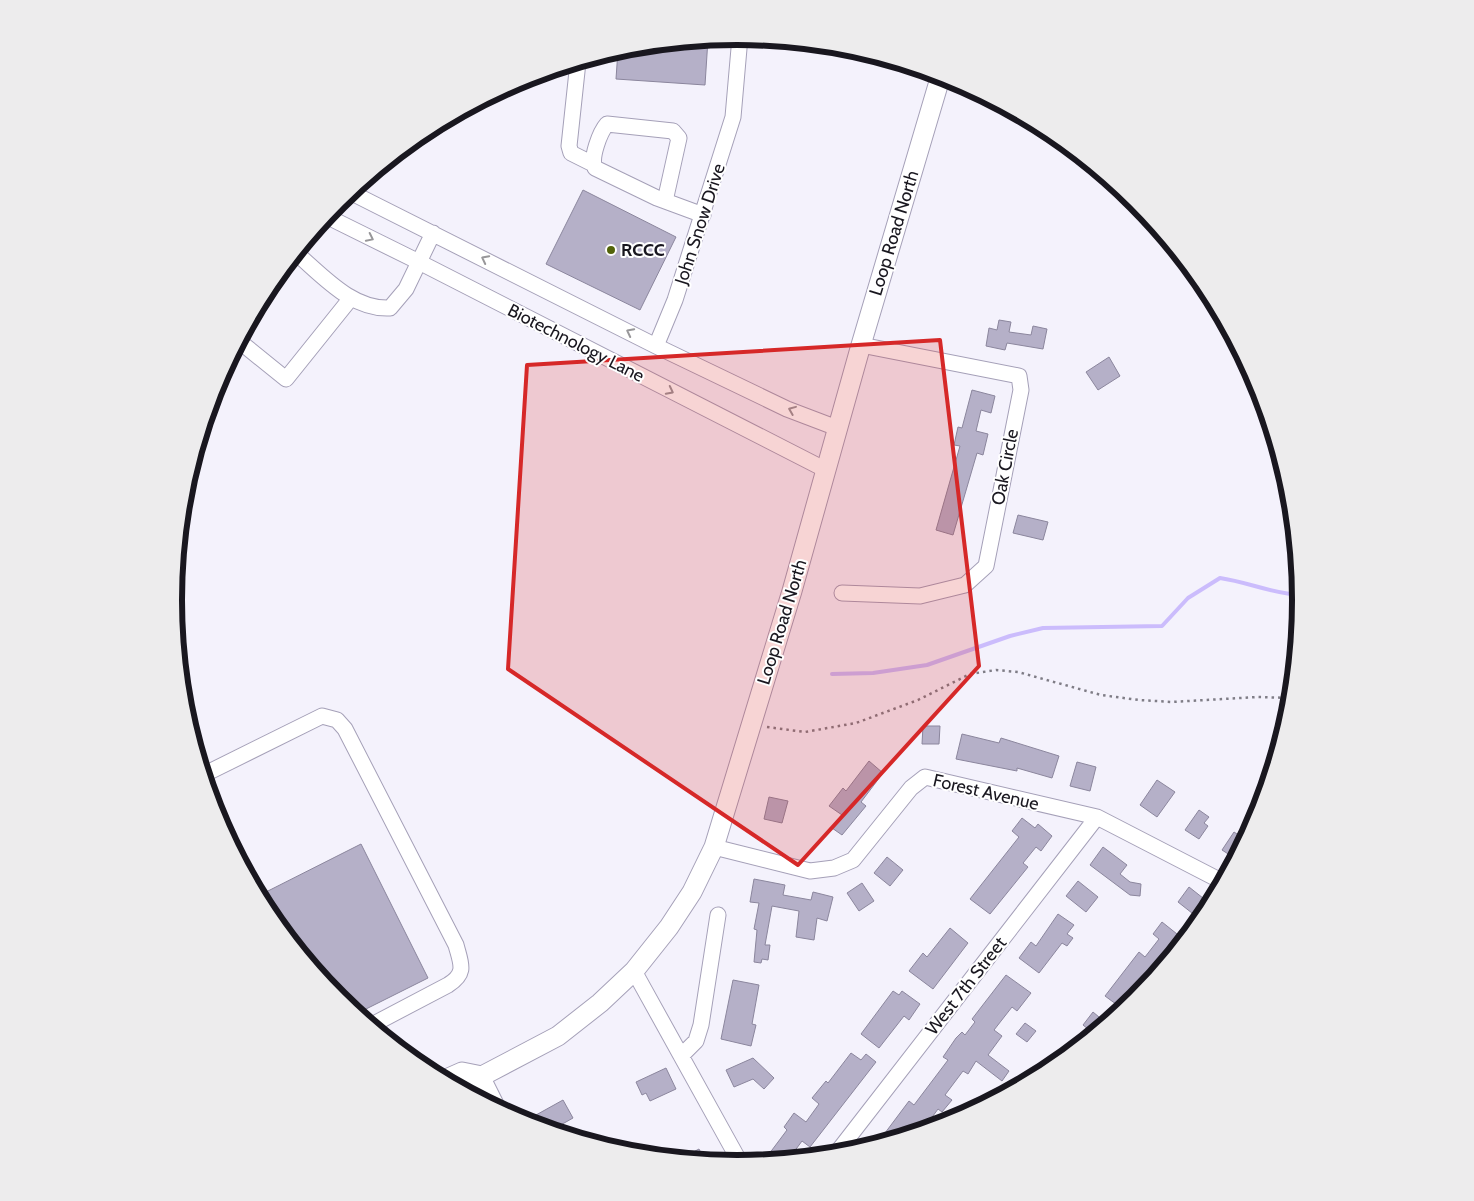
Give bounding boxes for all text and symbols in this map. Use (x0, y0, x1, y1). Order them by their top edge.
street label: John Snow Drive (670, 161, 730, 288)
street label: Loop Road North (865, 168, 923, 298)
one-way arrow (365, 232, 374, 242)
place label: RCCC (621, 239, 665, 261)
marker: RCCC (605, 244, 617, 256)
one-way arrow (481, 255, 490, 265)
street label: Biotechnology Lane (504, 299, 648, 387)
one-way arrow (626, 328, 635, 338)
one-way arrow (665, 385, 674, 395)
one-way arrow (788, 406, 797, 416)
street label: Oak Circle (987, 427, 1023, 507)
street label: Loop Road North (753, 557, 811, 687)
street label: Forest Avenue (931, 769, 1041, 815)
street label: West 7th Street (921, 933, 1011, 1039)

